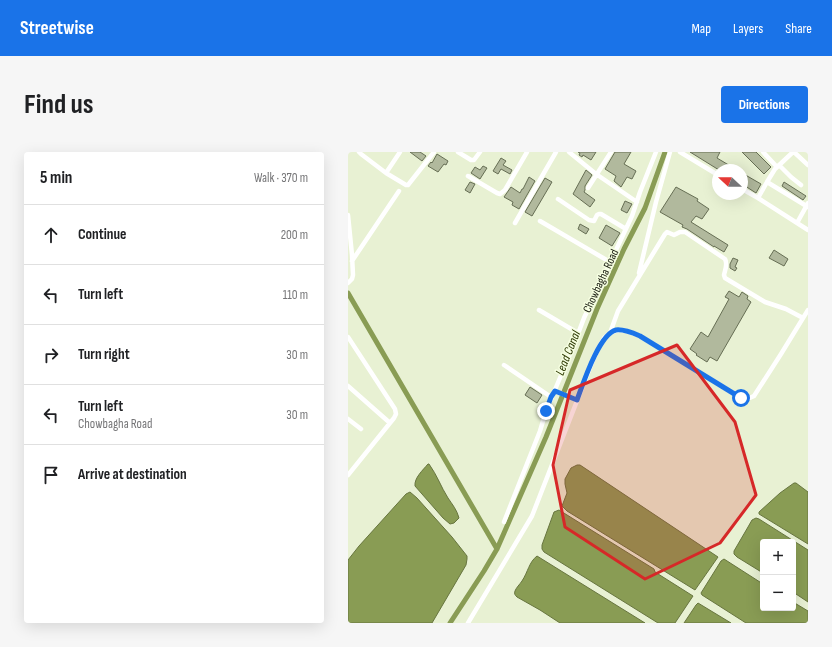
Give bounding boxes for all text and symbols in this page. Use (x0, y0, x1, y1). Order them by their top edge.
text: Streetwise (20, 17, 94, 40)
text: Map (691, 20, 711, 37)
text: Layers (733, 20, 763, 37)
text: Share (785, 20, 812, 37)
button: Directions (721, 86, 808, 123)
text: Find us (24, 88, 93, 121)
north arrow (712, 164, 748, 200)
text: 5 min (40, 168, 72, 188)
text: Walk · 370 m (254, 170, 308, 186)
icon: ahead (40, 224, 62, 246)
text: Continue (78, 225, 127, 244)
text: 200 m (281, 227, 308, 243)
street label: Chowbagha Road (580, 247, 622, 315)
icon: left (40, 284, 62, 306)
text: Turn left (78, 285, 123, 304)
text: 110 m (283, 287, 308, 303)
water label: Lead Canal (552, 328, 584, 378)
icon: right (40, 344, 62, 366)
text: Turn right (78, 345, 130, 364)
text: 30 m (286, 347, 308, 363)
route start (732, 389, 750, 407)
text: Turn left (78, 397, 123, 416)
route end (537, 402, 555, 420)
icon: left (40, 404, 62, 426)
text: 30 m (286, 407, 308, 423)
text: Chowbagha Road (78, 416, 152, 432)
icon: arrive (40, 464, 62, 486)
text: Arrive at destination (78, 465, 187, 484)
map controls (760, 539, 796, 611)
button: + (760, 539, 796, 575)
button: − (760, 575, 796, 611)

